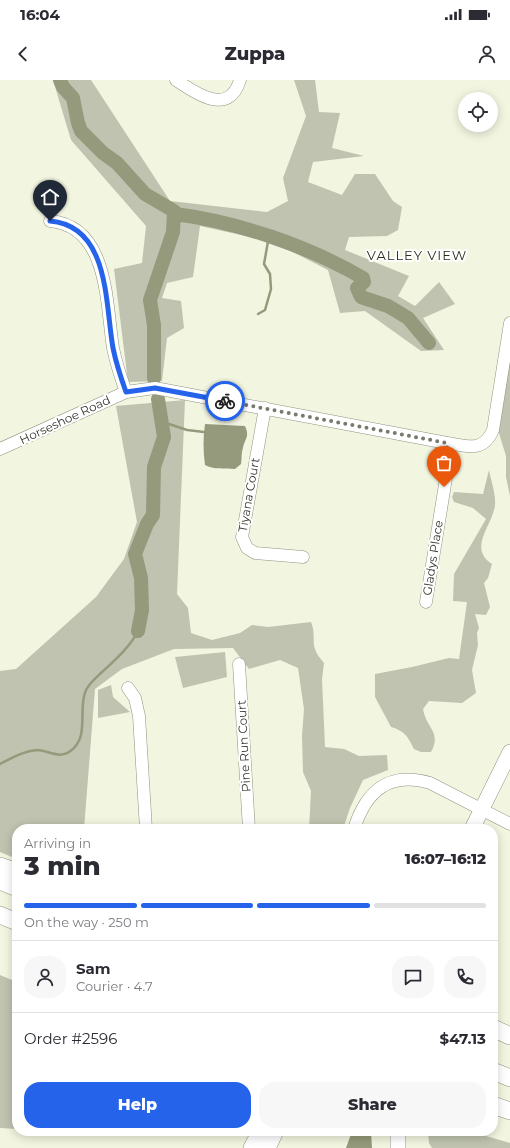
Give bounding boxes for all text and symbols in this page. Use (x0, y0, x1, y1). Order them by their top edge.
text: 16:04 (20, 5, 60, 24)
icon: back (12, 43, 34, 65)
text: Zuppa (225, 43, 285, 65)
icon: person (476, 43, 498, 65)
map controls (458, 92, 498, 132)
button: locate (458, 92, 498, 132)
pin (33, 180, 67, 221)
icon: home (39, 186, 61, 208)
district label: VALLEY VIEW (367, 247, 467, 263)
courier (205, 381, 245, 421)
icon: bike (214, 390, 236, 412)
street label: Horseshoe Road (17, 392, 113, 447)
pin (427, 446, 461, 487)
icon: bag (433, 452, 455, 474)
street label: Tiyana Court (235, 456, 262, 533)
street label: Gladys Place (419, 519, 446, 597)
street label: Pine Run Court (234, 700, 253, 792)
text: Arriving in (24, 835, 91, 851)
text: 16:07–16:12 (405, 849, 486, 868)
text: 3 min (24, 850, 101, 882)
text: On the way · 250 m (24, 914, 149, 930)
button: person (24, 956, 66, 998)
button: chat (392, 956, 434, 998)
button: phone (444, 956, 486, 998)
text: Sam (76, 959, 111, 978)
text: Courier · 4.7 (76, 978, 153, 994)
text: Order #2596 (24, 1029, 117, 1048)
text: $47.13 (440, 1029, 486, 1048)
button: Help (24, 1082, 251, 1128)
button: Share (259, 1082, 486, 1128)

